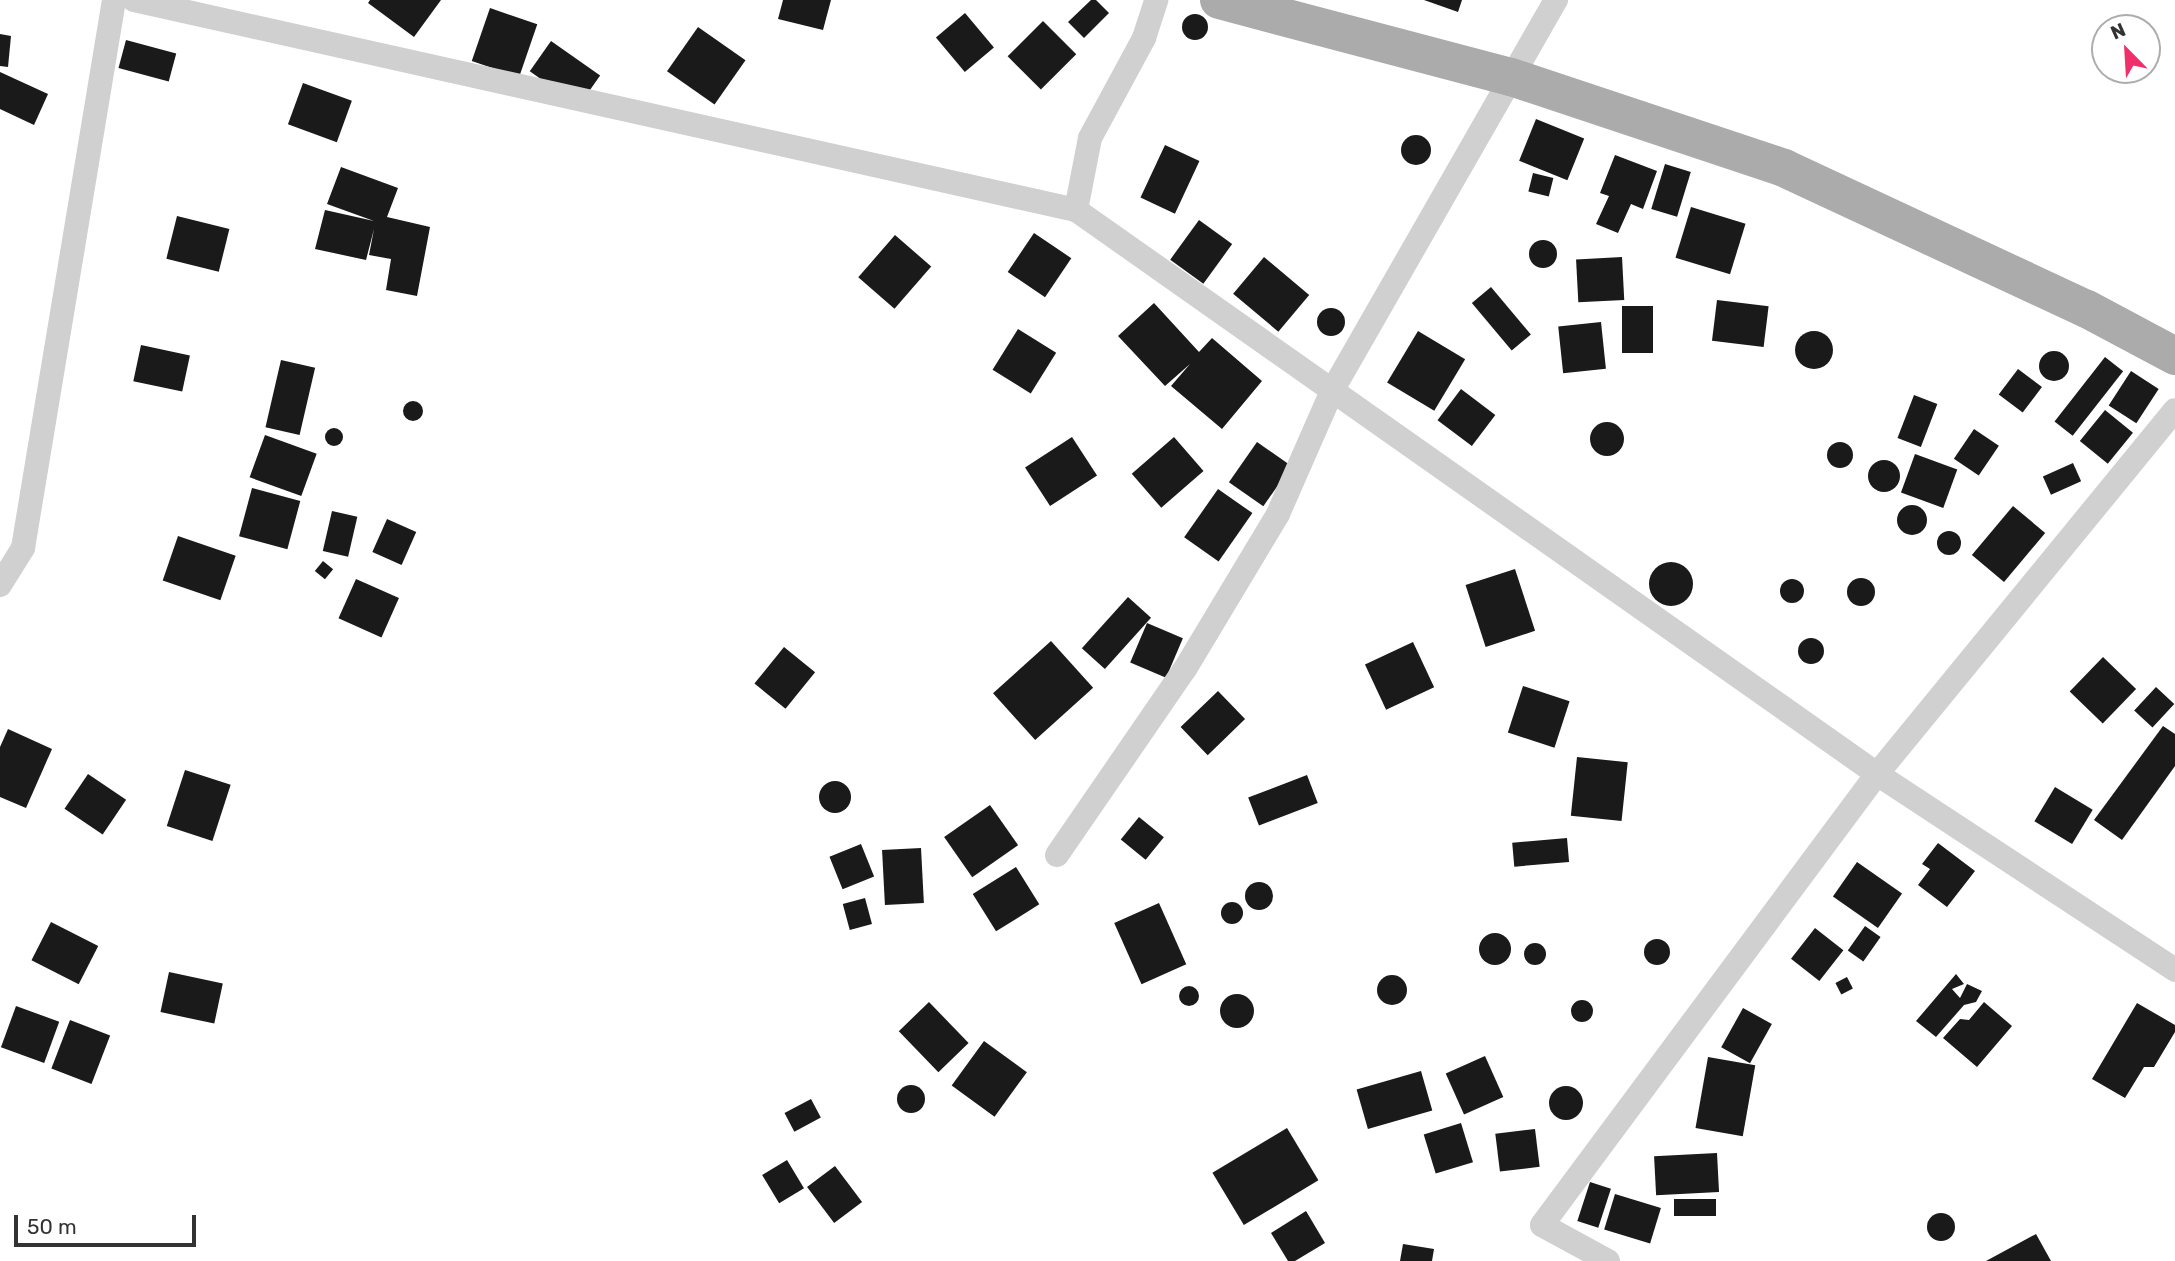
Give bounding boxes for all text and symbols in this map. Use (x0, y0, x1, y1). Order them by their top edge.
north arrow (2091, 14, 2161, 84)
text: N (2107, 18, 2129, 44)
scale bar (18, 1202, 200, 1246)
text: 50 m (27, 1214, 77, 1239)

